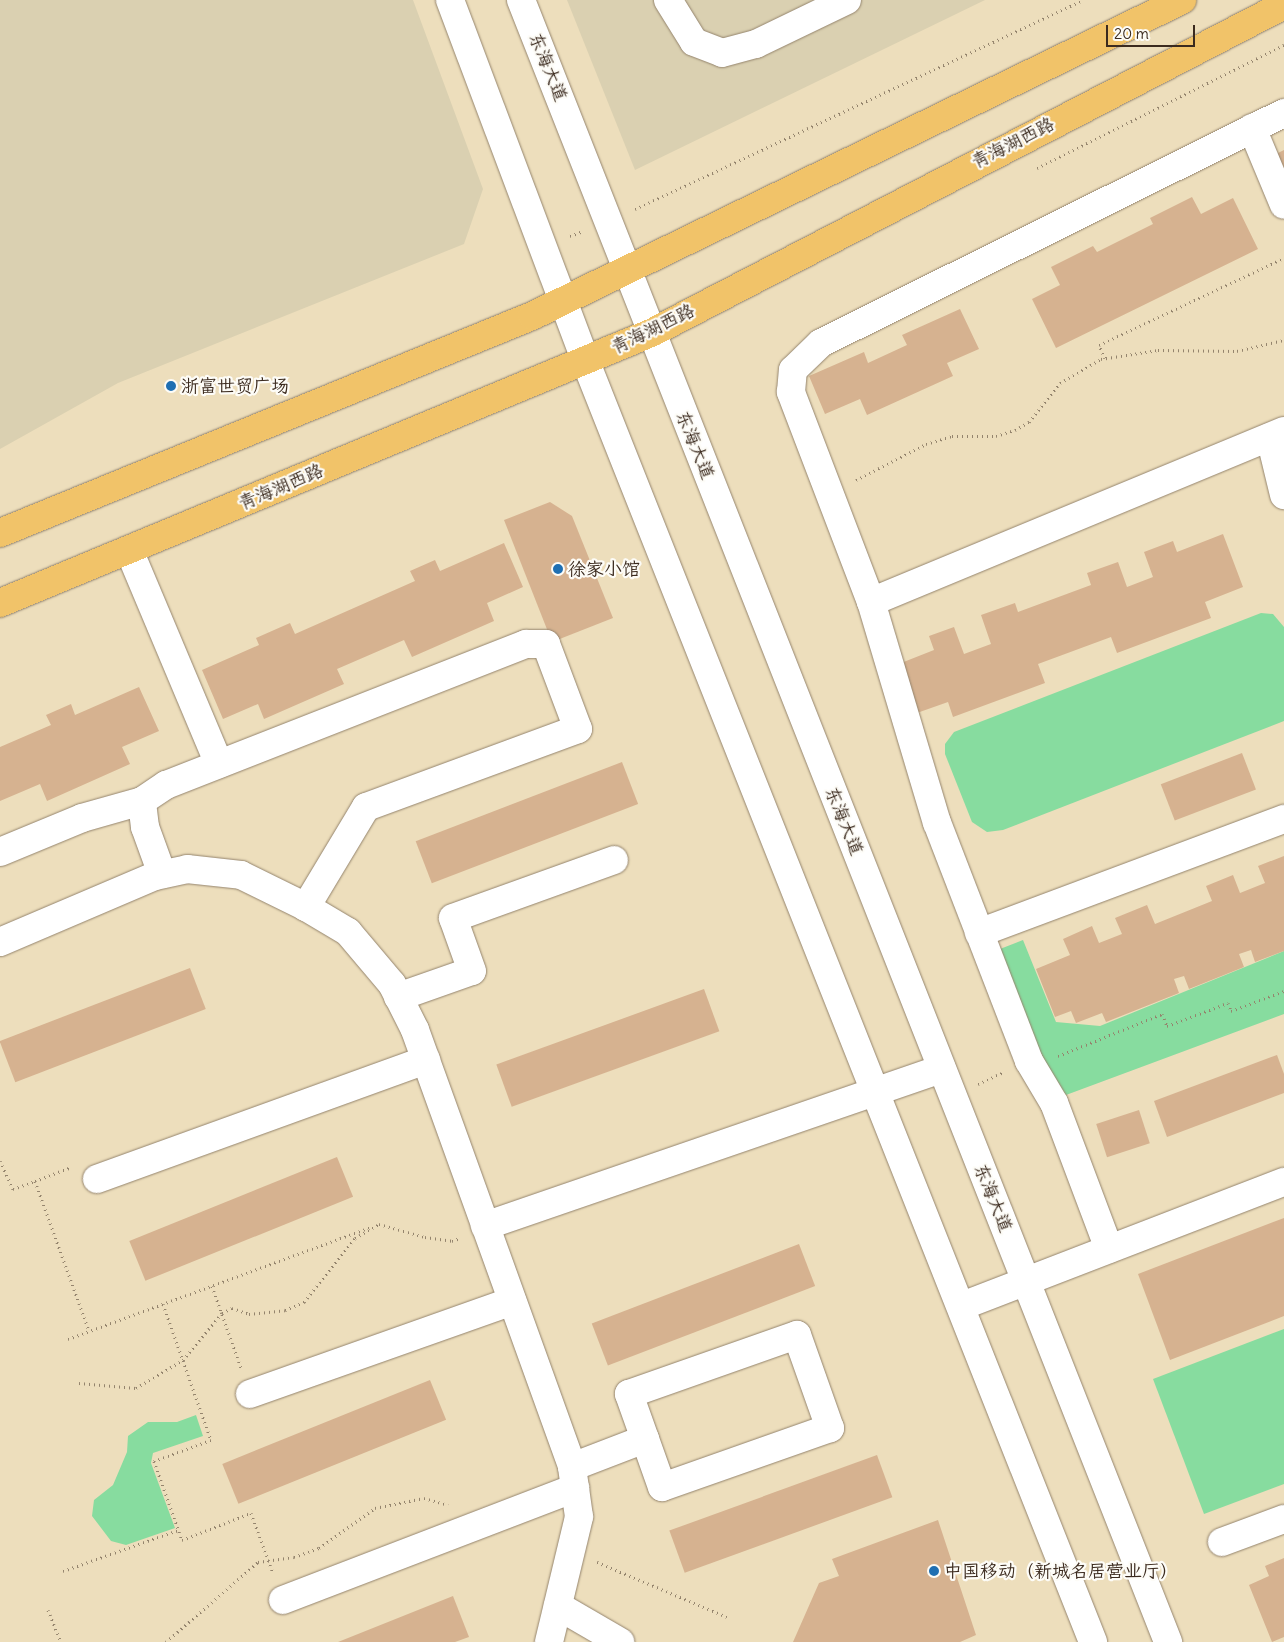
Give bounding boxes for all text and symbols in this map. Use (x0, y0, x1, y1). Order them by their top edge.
scale bar (1109, 15, 1198, 47)
text: 20 m (1114, 24, 1149, 43)
street label: 东海大道 (525, 30, 571, 104)
street label: 青海湖西路 (968, 113, 1058, 173)
street label: 青海湖西路 (608, 300, 698, 358)
place label: 浙富世贸广场 (181, 375, 289, 397)
marker: 浙富世贸广场 (165, 380, 177, 392)
street label: 东海大道 (672, 408, 718, 482)
street label: 青海湖西路 (235, 459, 327, 515)
place label: 徐家小馆 (568, 558, 640, 580)
marker: 徐家小馆 (552, 563, 564, 575)
street label: 东海大道 (821, 784, 867, 858)
street label: 东海大道 (970, 1161, 1016, 1235)
place label: 中国移动（新城名居营业厅） (944, 1560, 1178, 1582)
marker: 中国移动（新城名居营业厅） (928, 1565, 940, 1577)

